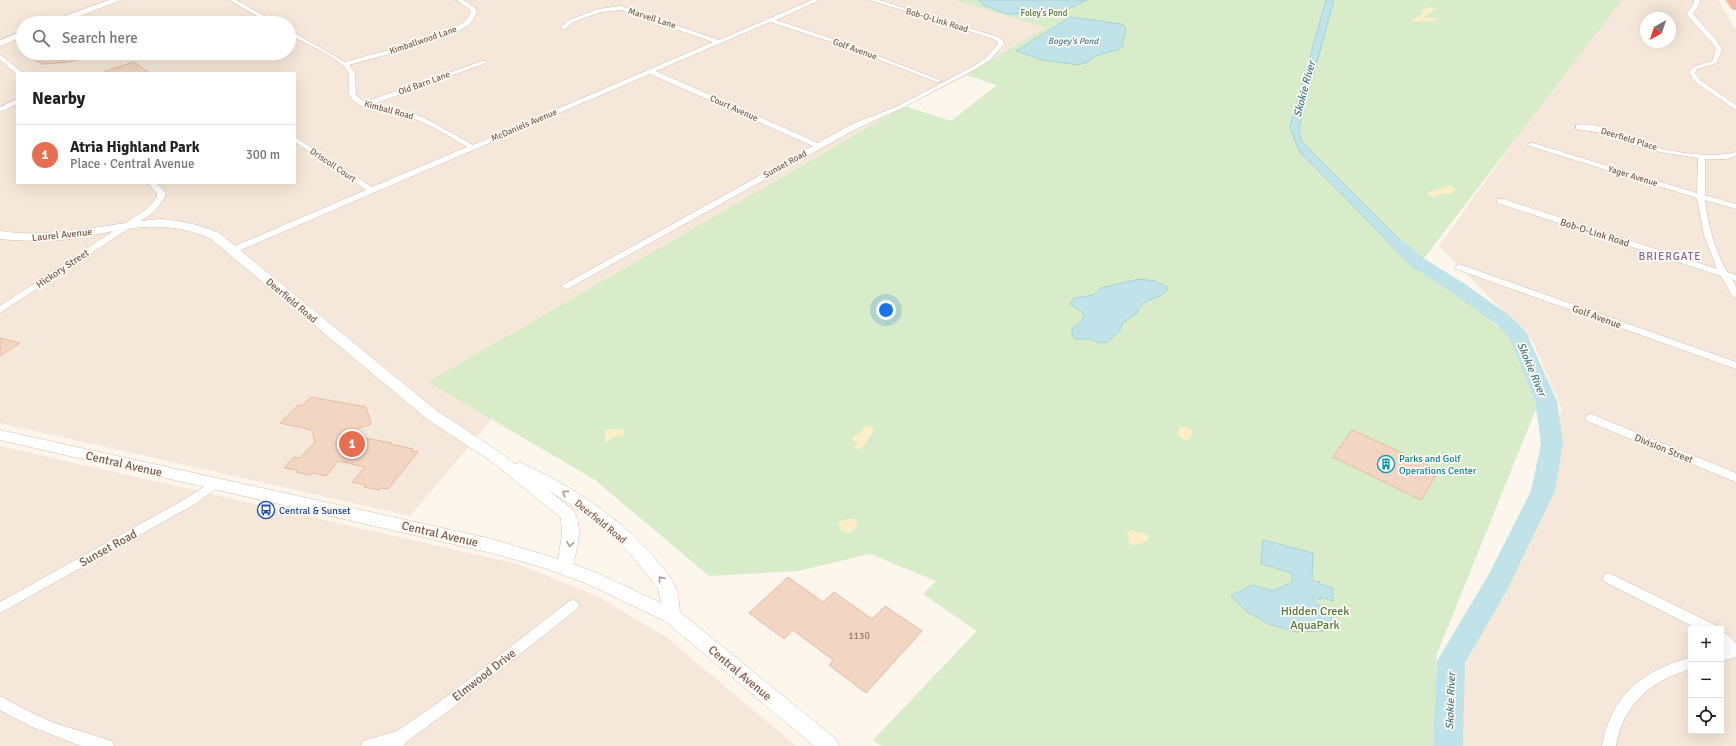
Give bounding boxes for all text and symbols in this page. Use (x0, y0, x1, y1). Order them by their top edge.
street label: Marvell Lane (627, 6, 678, 32)
street label: Bob-O-Link Road (904, 6, 970, 35)
park label: Foley’s Pond (1020, 8, 1068, 19)
north arrow (1640, 12, 1676, 48)
search box (16, 16, 296, 60)
street label: Kimballwood Lane (388, 24, 459, 57)
icon: search (30, 27, 52, 49)
text: Search here (62, 29, 138, 47)
street label: Golf Avenue (831, 36, 879, 63)
water label: Bogey's Pond (1048, 36, 1099, 47)
water label: Skokie River (1291, 58, 1319, 119)
street label: Old Barn Lane (397, 69, 452, 98)
text: Nearby (32, 88, 85, 109)
street label: Court Avenue (708, 93, 760, 124)
street label: Kimball Road (363, 99, 415, 122)
street label: McDaniels Avenue (490, 106, 559, 144)
street label: Deerfield Place (1599, 126, 1659, 153)
text: Atria Highland Park (70, 138, 200, 156)
street label: Driscoll Court (308, 146, 358, 185)
text: 1 (41, 147, 49, 163)
text: 300 m (246, 147, 280, 163)
street label: Sunset Road (762, 148, 809, 181)
text: Place · Central Avenue (70, 156, 195, 172)
street label: Yager Avenue (1607, 164, 1659, 189)
street label: Bob-O-Link Road (1559, 216, 1631, 250)
street label: Laurel Avenue (31, 226, 93, 244)
street label: Hickory Street (34, 247, 92, 291)
district label: BRIERGATE (1639, 250, 1701, 263)
street label: Deerfield Road (263, 276, 319, 326)
your location (876, 300, 896, 320)
street label: Golf Avenue (1570, 303, 1623, 331)
water label: Skokie River (1514, 340, 1549, 400)
pin: 1 (339, 429, 365, 459)
street label: Division Street (1633, 432, 1695, 466)
street label: Central Avenue (84, 448, 164, 481)
place label: Parks and Golf Operations Center (1399, 453, 1477, 477)
building icon: Parks and Golf Operations Center (1376, 454, 1396, 474)
one-way arrow (562, 490, 569, 498)
street label: Deerfield Road (572, 497, 629, 546)
bus stop icon: Central & Sunset (256, 500, 276, 520)
place label: Central & Sunset (279, 505, 351, 517)
street label: Central Avenue (400, 518, 480, 551)
street label: Sunset Road (77, 526, 140, 570)
one-way arrow (566, 541, 575, 548)
one-way arrow (659, 577, 666, 584)
park label: Hidden Creek AquaPark (1281, 604, 1349, 633)
map controls (1688, 626, 1724, 734)
button: + (1688, 626, 1724, 662)
house number: 1130 (848, 630, 870, 642)
street label: Central Avenue (705, 643, 774, 704)
street label: Elmwood Drive (450, 646, 519, 705)
button: − (1688, 662, 1724, 698)
water label: Skokie River (1443, 670, 1458, 730)
button: locate (1688, 698, 1724, 734)

